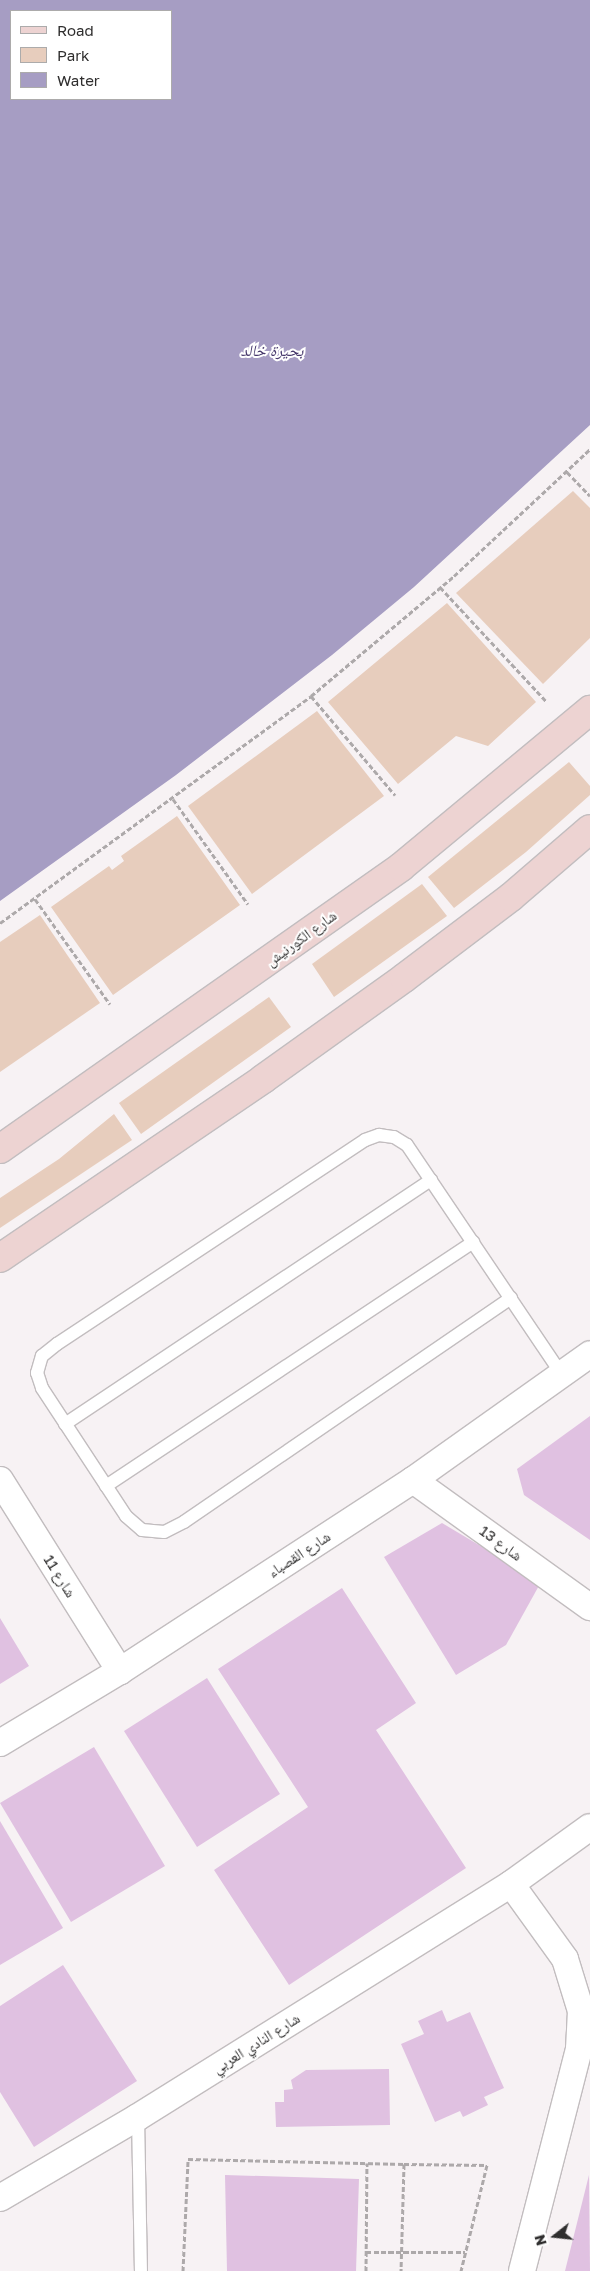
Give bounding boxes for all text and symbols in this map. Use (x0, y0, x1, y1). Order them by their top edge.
legend (10, 10, 172, 100)
text: Road (57, 21, 94, 39)
text: Park (57, 46, 89, 64)
text: Water (57, 71, 100, 89)
water label: بحيرة خالد (240, 340, 304, 360)
street label: شارع الكورنيش (262, 906, 340, 970)
street label: شارع 13 (476, 1522, 526, 1564)
street label: شارع القصباء (264, 1527, 334, 1581)
street label: شارع 11 (40, 1551, 80, 1601)
street label: شارع النادي العربي (209, 2009, 303, 2077)
north arrow (530, 2211, 580, 2261)
text: N (530, 2233, 550, 2248)

